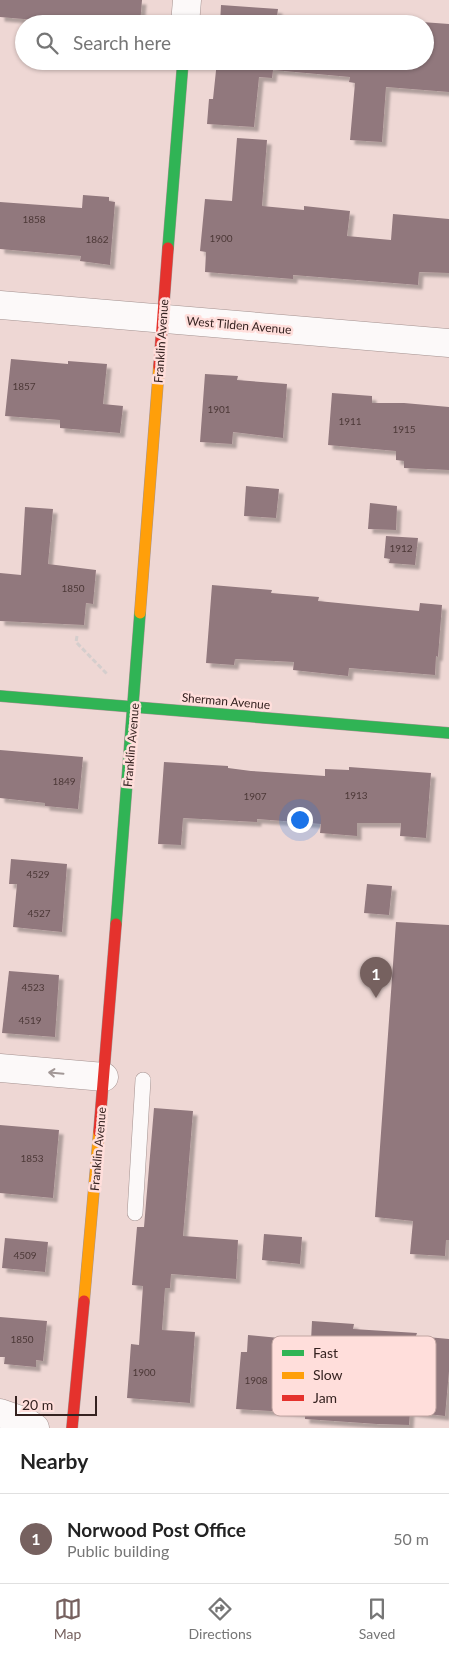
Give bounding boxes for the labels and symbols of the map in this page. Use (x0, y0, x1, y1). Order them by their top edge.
house number: 1858 (22, 213, 46, 225)
house number: 1900 (209, 232, 233, 244)
house number: 1862 (85, 233, 109, 245)
street label: Franklin Avenue (151, 299, 171, 383)
street label: West Tilden Avenue (186, 313, 292, 337)
house number: 1857 (12, 380, 36, 392)
house number: 1901 (207, 403, 231, 415)
house number: 1911 (338, 415, 362, 427)
house number: 1915 (392, 423, 416, 435)
house number: 1912 (389, 542, 413, 554)
house number: 1850 (61, 582, 85, 594)
street label: Sherman Avenue (181, 690, 271, 712)
street label: Franklin Avenue (120, 702, 142, 788)
house number: 1849 (52, 775, 76, 787)
house number: 1913 (344, 789, 368, 801)
house number: 1907 (243, 790, 267, 802)
your location (287, 807, 313, 833)
house number: 4529 (26, 868, 50, 880)
house number: 4527 (27, 907, 51, 919)
pin: 1 (360, 957, 392, 998)
house number: 4523 (21, 981, 45, 993)
house number: 4519 (18, 1014, 42, 1026)
one-way arrow (48, 1068, 64, 1077)
street label: Franklin Avenue (87, 1106, 109, 1192)
house number: 1853 (20, 1152, 44, 1164)
house number: 4509 (13, 1249, 37, 1261)
house number: 1850 (10, 1333, 34, 1345)
legend (272, 1336, 436, 1416)
text: Fast (313, 1344, 338, 1361)
house number: 1900 (132, 1366, 156, 1378)
text: Slow (313, 1366, 343, 1383)
house number: 1908 (244, 1374, 268, 1386)
text: Jam (313, 1389, 337, 1406)
scale bar (15, 1393, 98, 1416)

